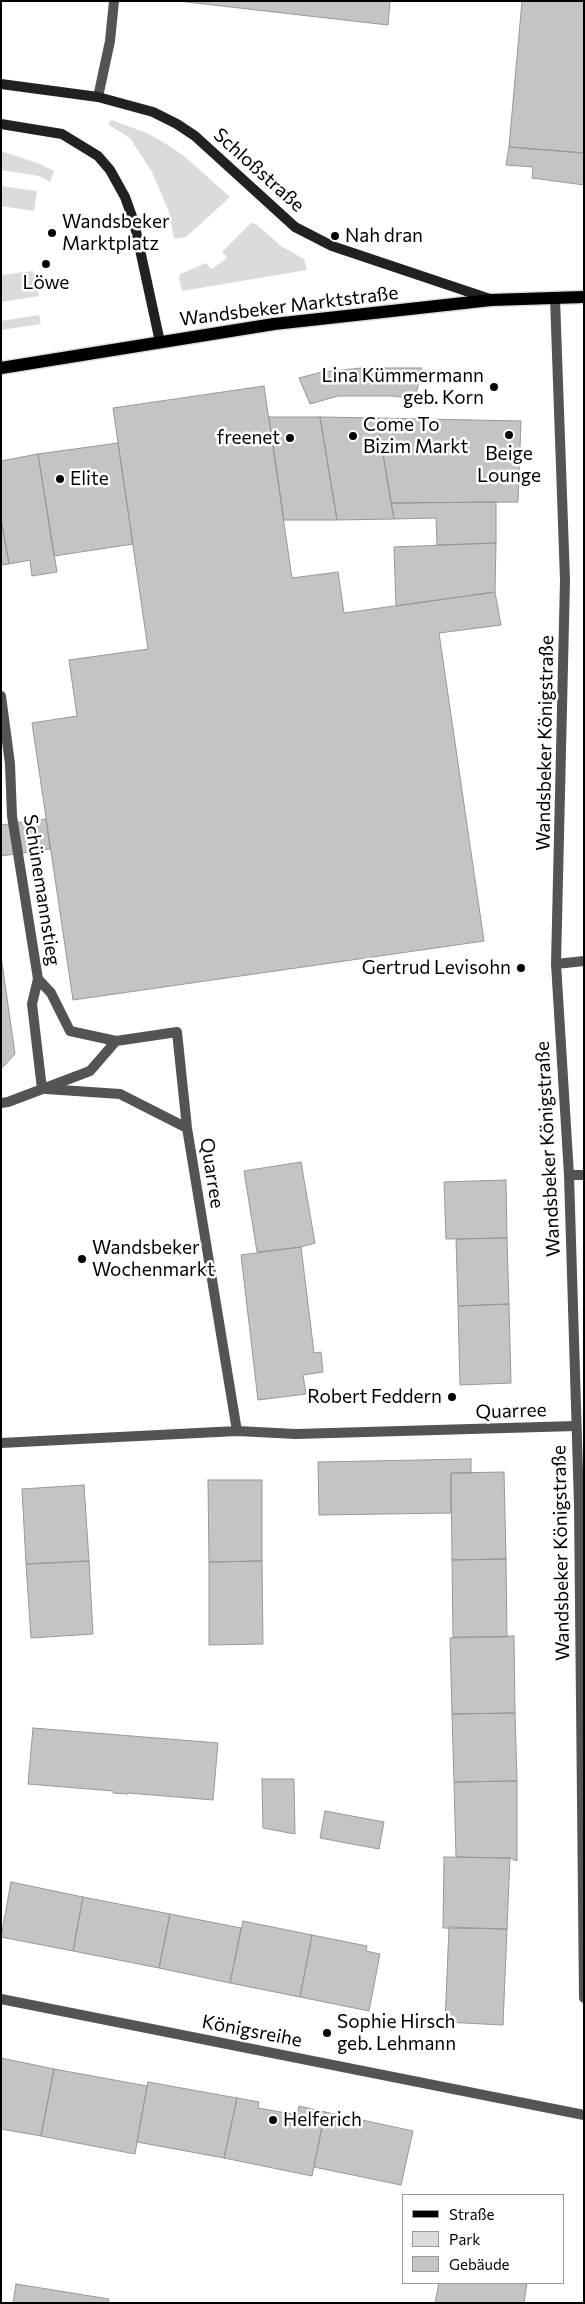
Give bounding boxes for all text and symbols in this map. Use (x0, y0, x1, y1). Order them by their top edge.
street label: Schloßstraße (209, 123, 309, 217)
place label: Wandsbeker Marktplatz (62, 211, 170, 255)
place label: Nah dran (345, 225, 423, 247)
marker: Wandsbeker Marktplatz (46, 227, 58, 239)
marker: Nah dran (329, 230, 341, 242)
marker: Löwe (40, 258, 52, 270)
place label: Löwe (23, 272, 69, 294)
street label: Wandsbeker Marktstraße (178, 281, 400, 331)
place label: Lina Kümmermann geb. Korn (322, 365, 484, 409)
marker: Lina Kümmermann geb. Korn (488, 381, 500, 393)
place label: Come To Bizim Markt (363, 414, 468, 458)
place label: freenet (217, 427, 280, 449)
marker: Beige Lounge (503, 429, 515, 441)
marker: Come To Bizim Markt (347, 430, 359, 442)
marker: freenet (284, 432, 296, 444)
place label: Beige Lounge (477, 443, 541, 487)
place label: Elite (70, 468, 109, 490)
marker: Elite (54, 473, 66, 485)
street label: Wandsbeker Königstraße (532, 635, 558, 851)
street label: Schünemannstieg (19, 813, 65, 967)
place label: Gertrud Levisohn (362, 957, 511, 979)
marker: Gertrud Levisohn (515, 962, 527, 974)
street label: Wandsbeker Königstraße (531, 1041, 565, 1257)
street label: Quarree (195, 1136, 229, 1210)
place label: Wandsbeker Wochenmarkt (92, 1237, 215, 1281)
marker: Wandsbeker Wochenmarkt (76, 1253, 88, 1265)
place label: Robert Feddern (307, 1386, 442, 1408)
marker: Robert Feddern (446, 1391, 458, 1403)
street label: Quarree (475, 1398, 547, 1424)
street label: Wandsbeker Königstraße (548, 1445, 574, 1661)
street label: Königsreihe (200, 2010, 304, 2052)
place label: Sophie Hirsch geb. Lehmann (337, 2011, 456, 2055)
marker: Sophie Hirsch geb. Lehmann (321, 2027, 333, 2039)
place label: Helferich (283, 2109, 362, 2131)
marker: Helferich (267, 2114, 279, 2126)
legend (402, 2194, 565, 2284)
text: Straße (449, 2205, 495, 2223)
text: Park (449, 2230, 480, 2248)
text: Gebäude (449, 2255, 510, 2273)

